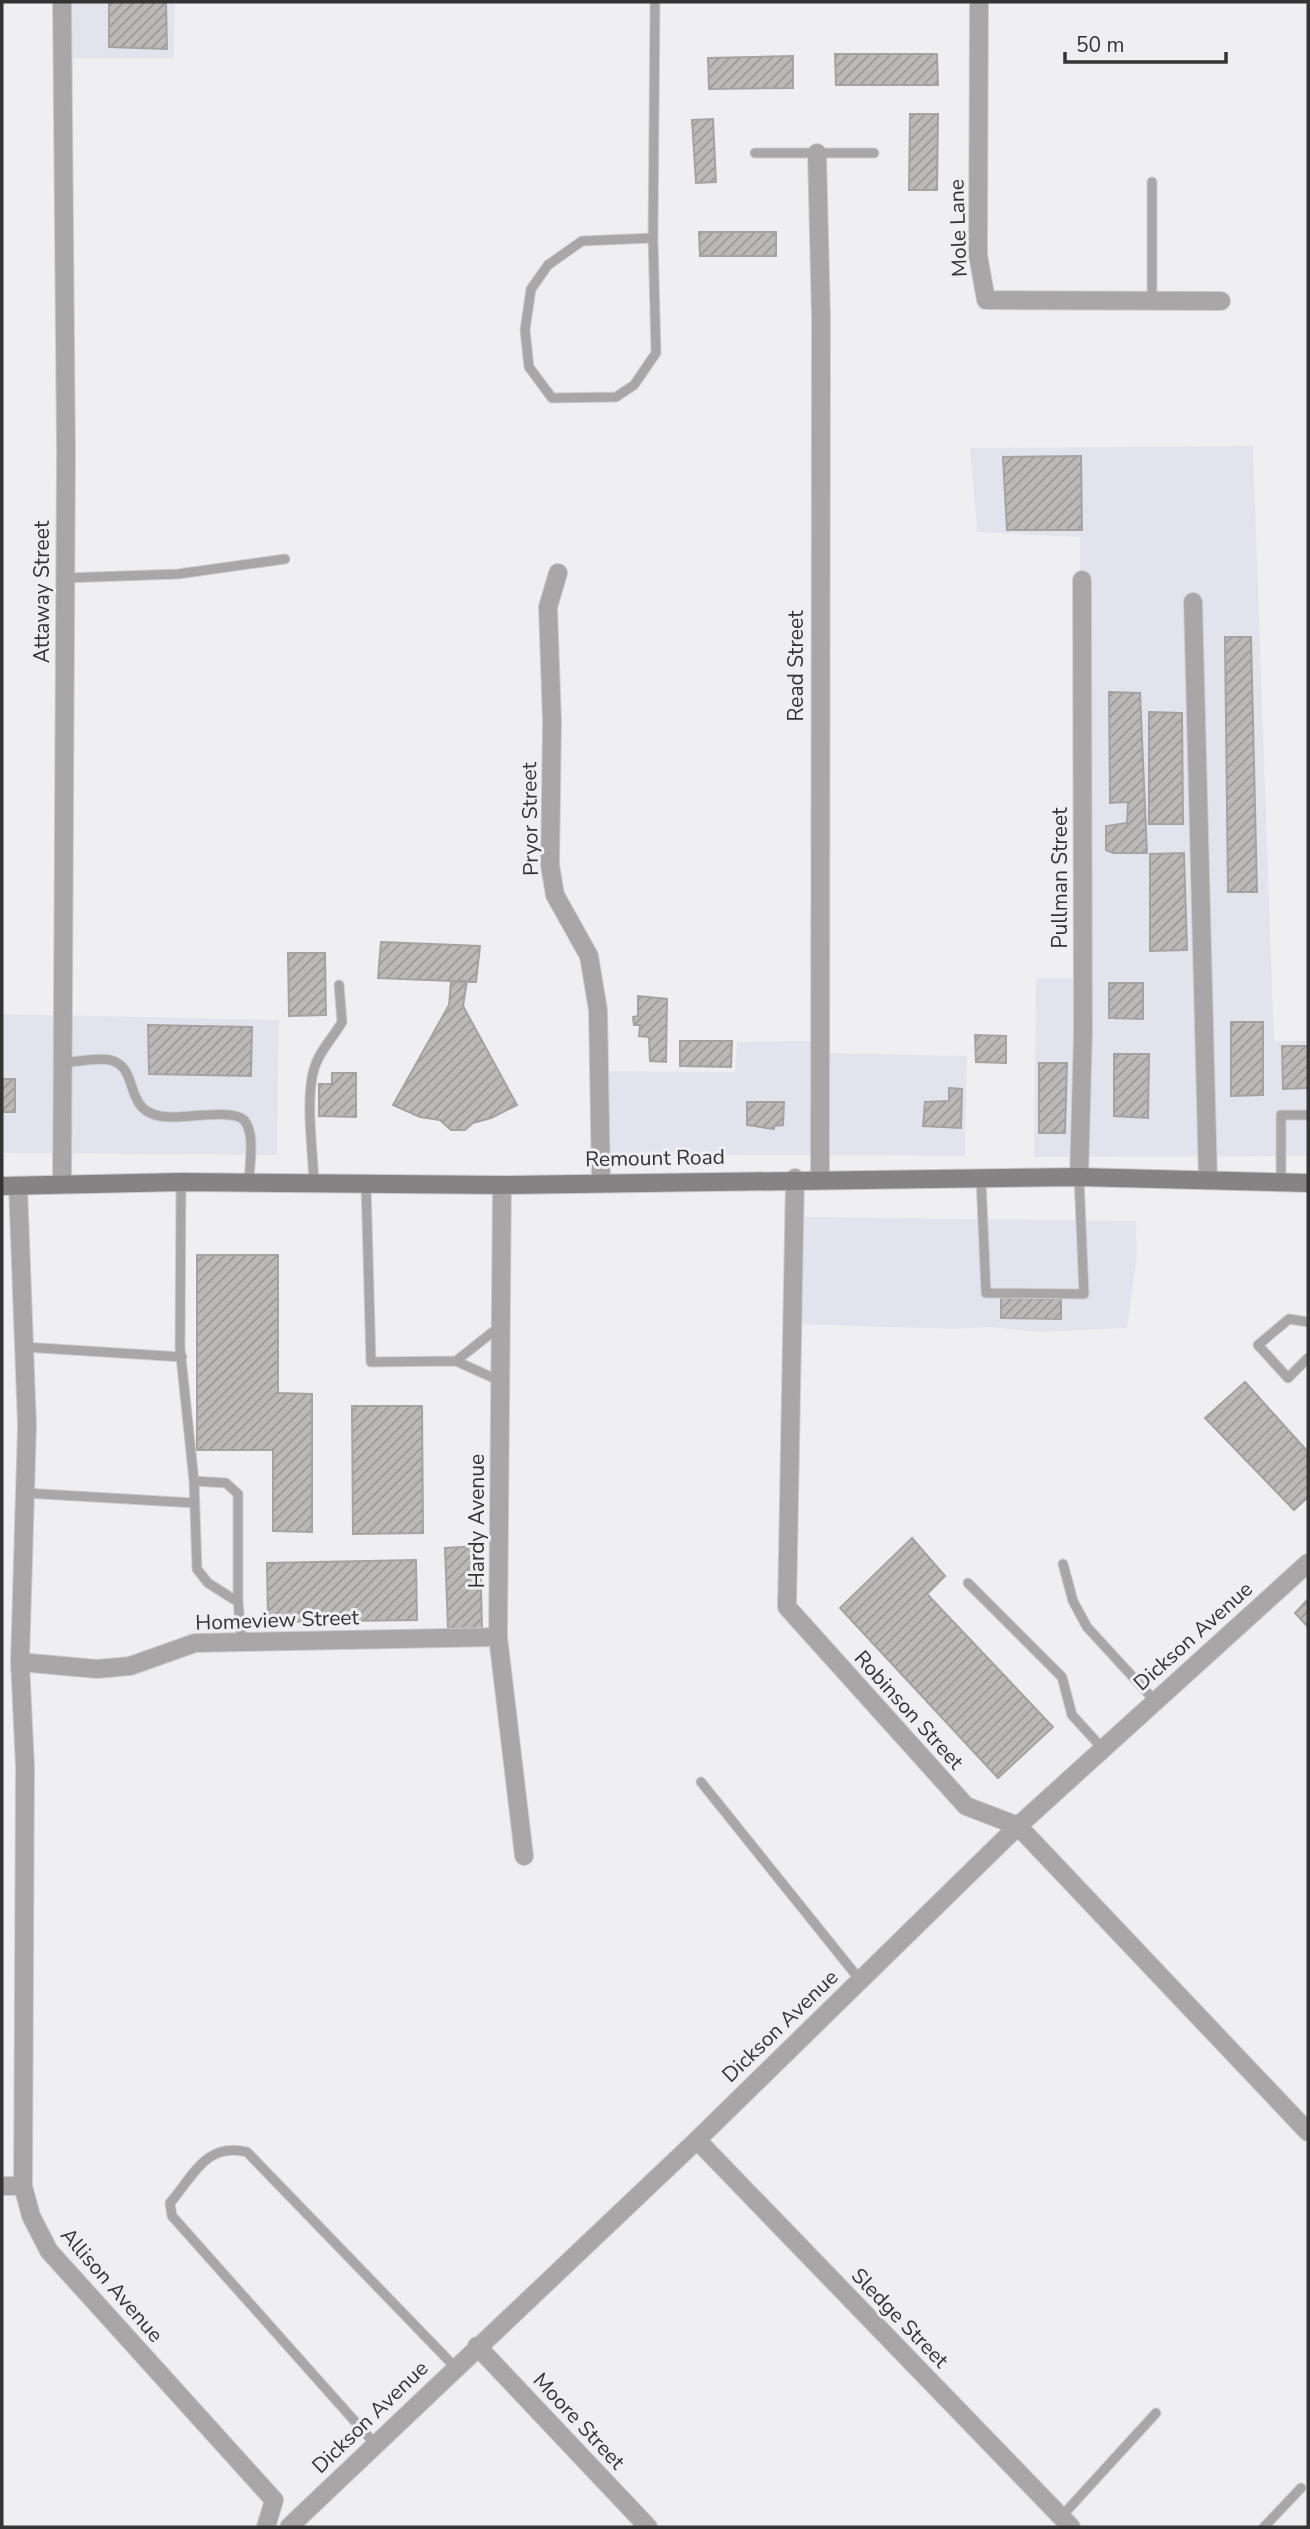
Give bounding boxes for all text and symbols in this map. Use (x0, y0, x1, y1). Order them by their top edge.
scale bar (1065, 21, 1226, 65)
text: 50 m (1076, 31, 1125, 59)
street label: Mole Lane (942, 179, 974, 277)
street label: Attaway Street (28, 520, 56, 663)
street label: Read Street (782, 610, 810, 722)
street label: Pryor Street (515, 761, 545, 876)
street label: Pullman Street (1046, 807, 1074, 949)
street label: Remount Road (585, 1143, 725, 1173)
street label: Hardy Avenue (463, 1454, 491, 1588)
street label: Dickson Avenue (1128, 1575, 1258, 1697)
street label: Homeview Street (195, 1603, 360, 1637)
street label: Robinson Street (848, 1645, 970, 1776)
street label: Dickson Avenue (716, 1963, 844, 2089)
street label: Allison Avenue (54, 2222, 170, 2348)
street label: Sledge Street (845, 2262, 955, 2374)
street label: Dickson Avenue (306, 2354, 434, 2480)
street label: Moore Street (527, 2367, 631, 2476)

